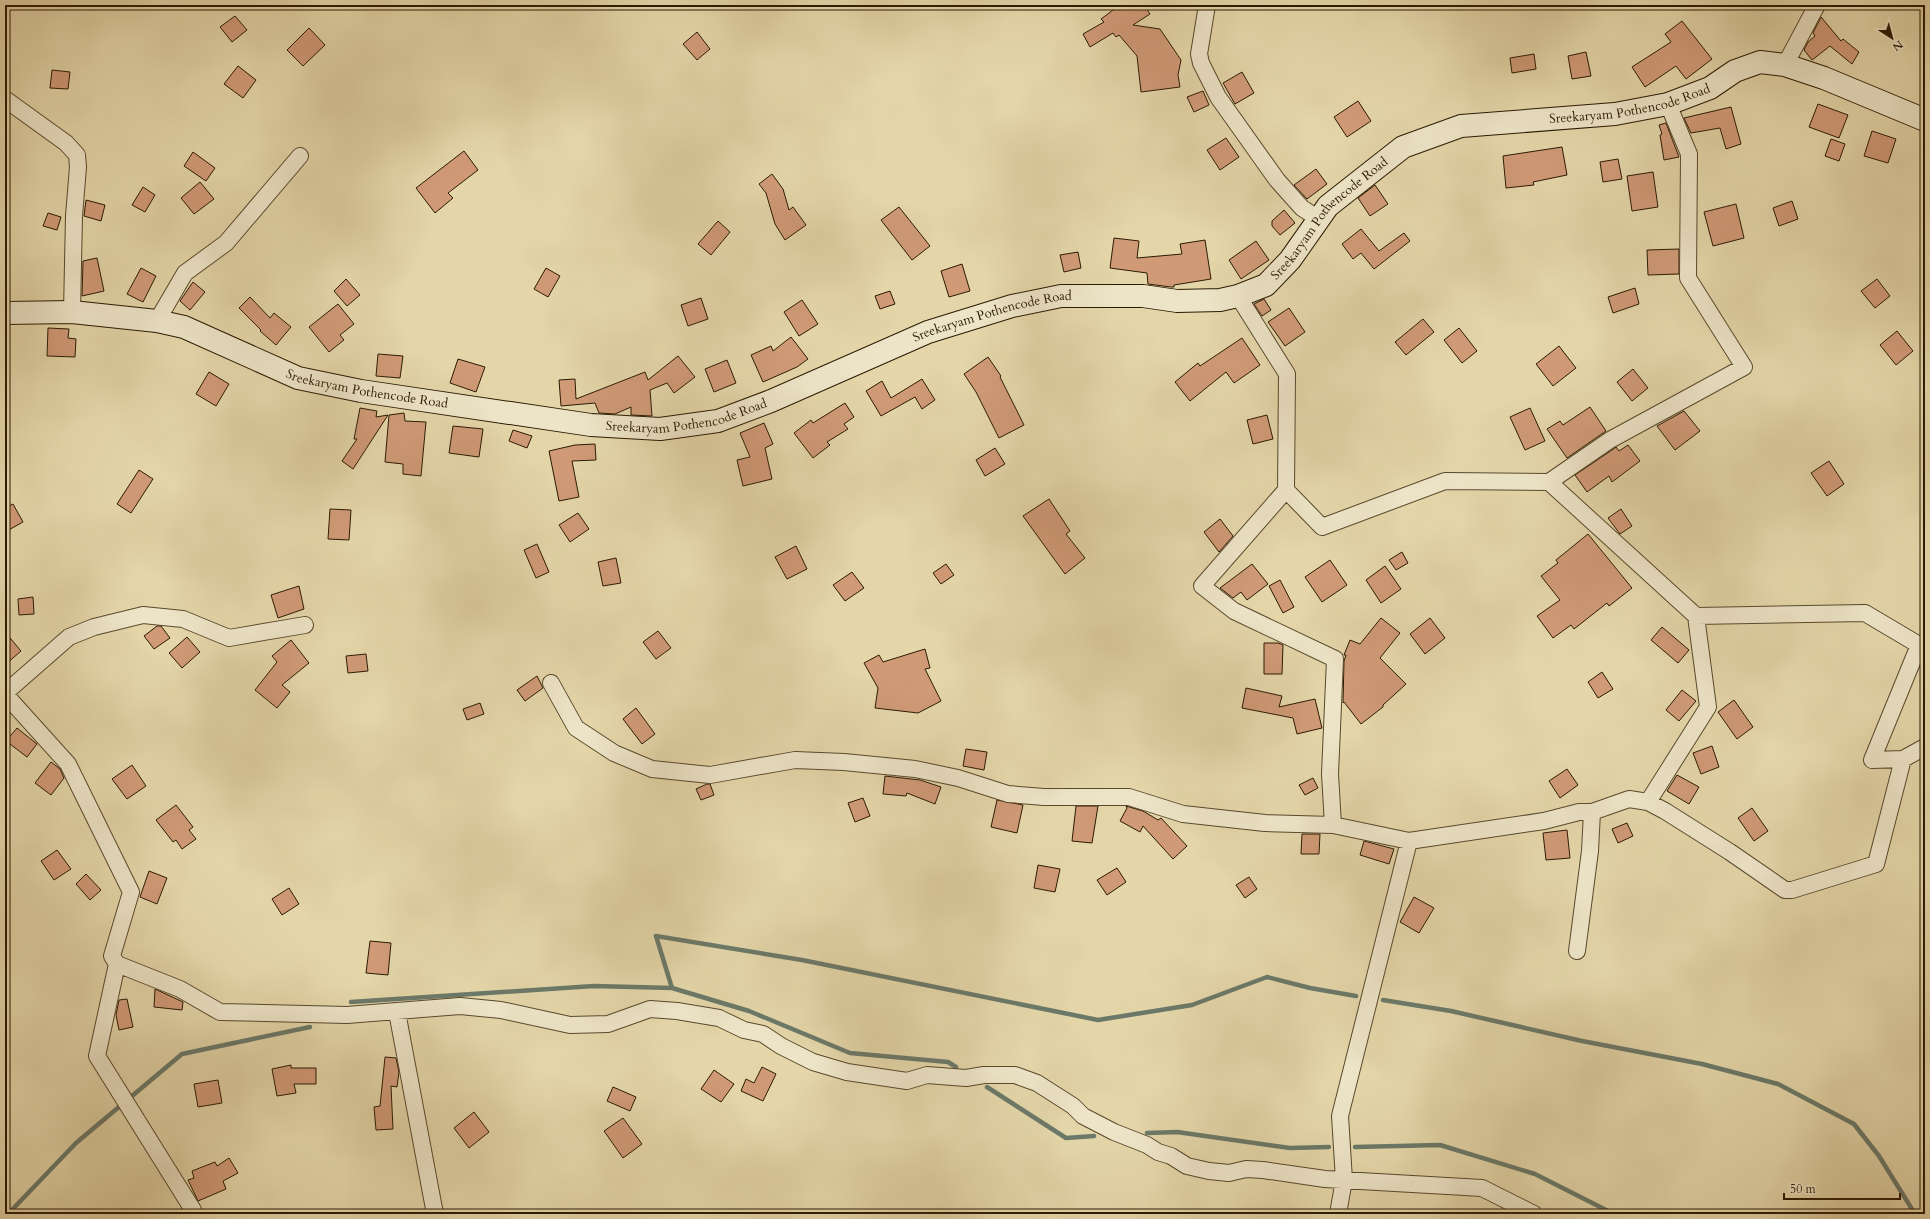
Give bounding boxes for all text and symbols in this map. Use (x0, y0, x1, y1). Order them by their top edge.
north arrow (1872, 18, 1912, 58)
text: N (1889, 37, 1906, 55)
street label: Sreekaryam Pothencode Road (1548, 80, 1713, 128)
street label: Sreekaryam Pothencode Road (1267, 153, 1392, 284)
street label: Sreekaryam Pothencode Road (910, 287, 1072, 347)
street label: Sreekaryam Pothencode Road (283, 365, 449, 413)
street label: Sreekaryam Pothencode Road (605, 394, 770, 438)
scale bar (1784, 1175, 1900, 1201)
text: 50 m (1790, 1181, 1817, 1197)

